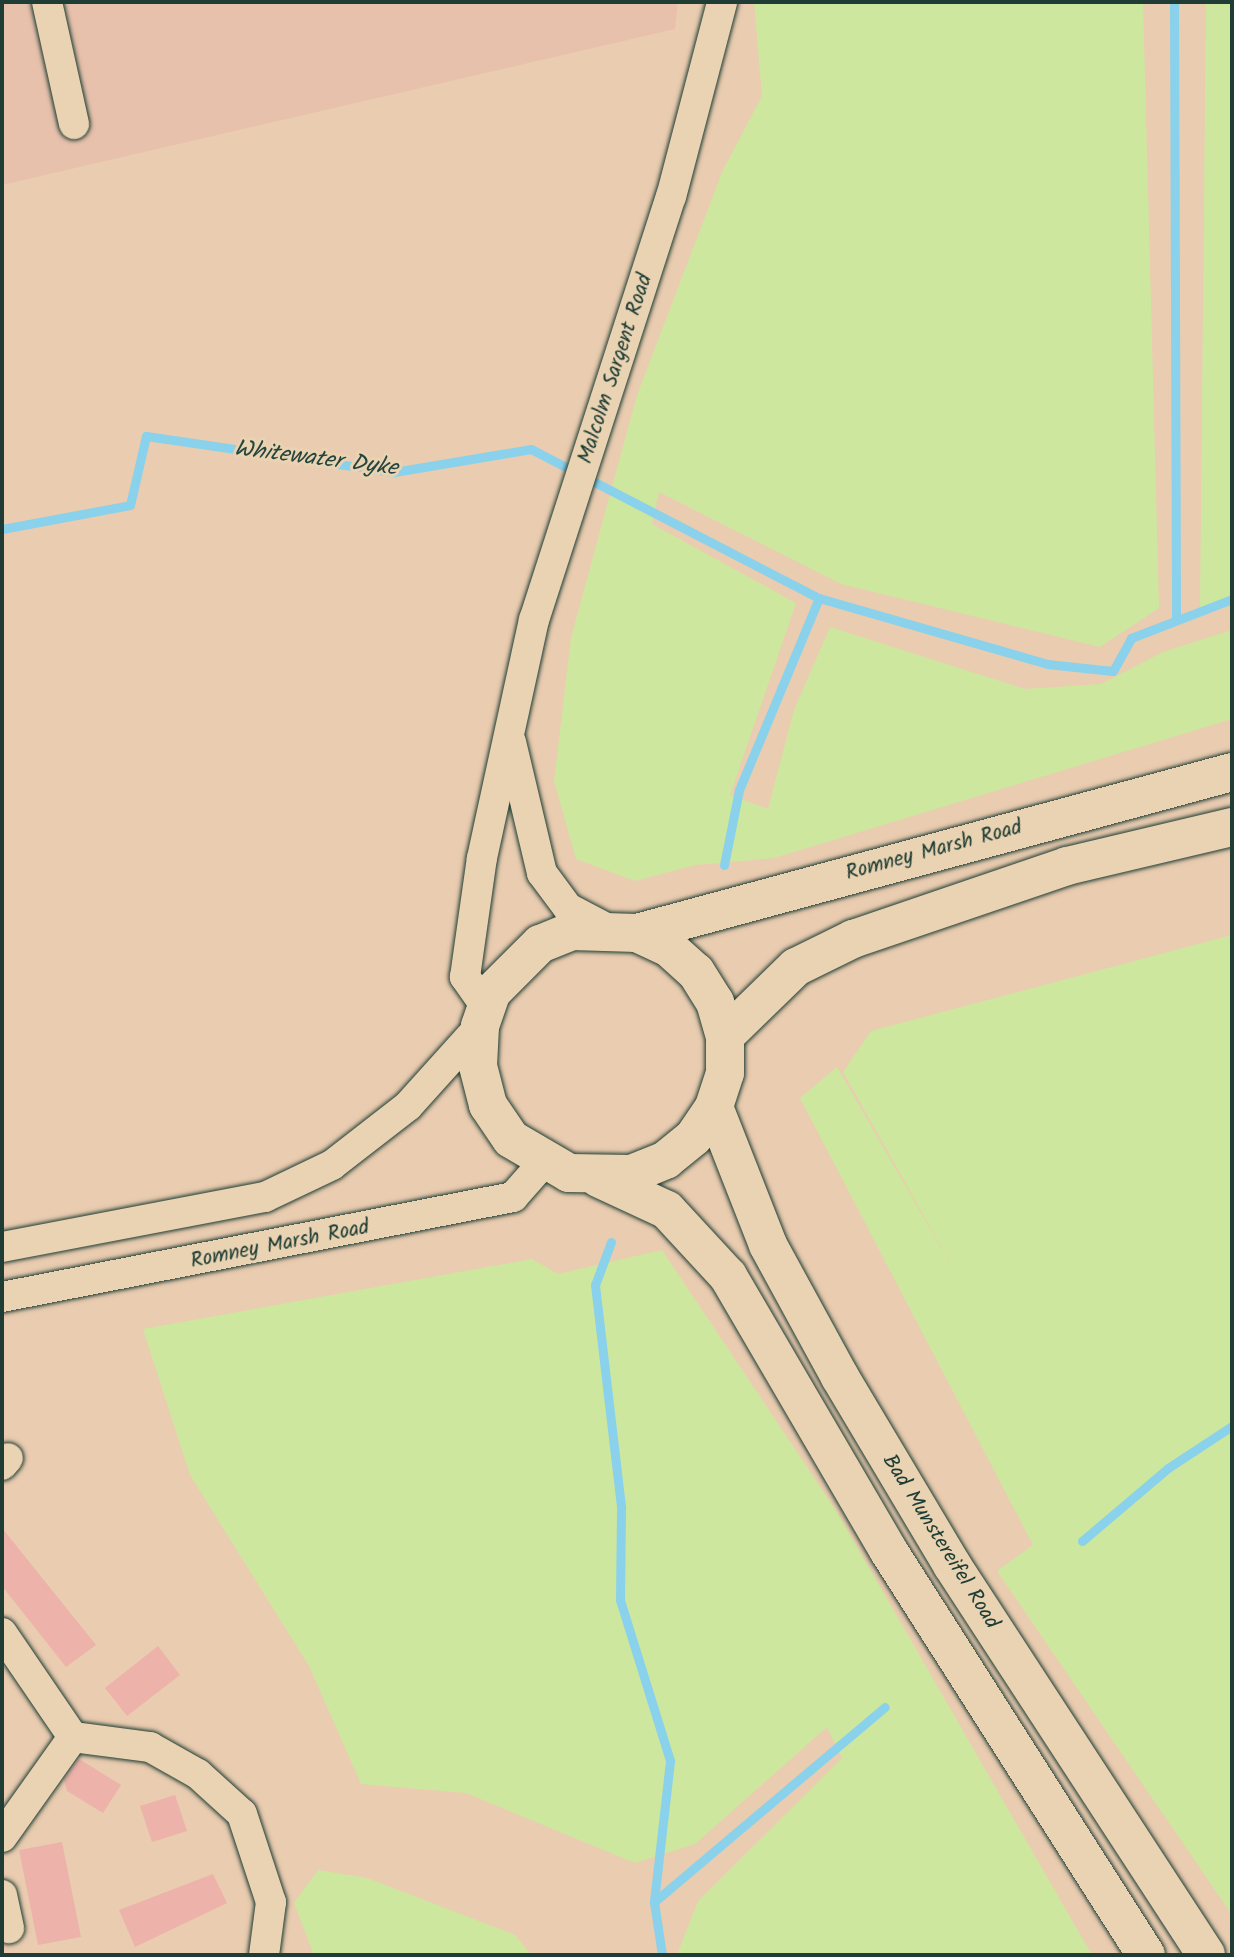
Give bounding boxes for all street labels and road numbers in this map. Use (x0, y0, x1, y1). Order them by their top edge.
street label: Malcolm Sargent Road (573, 271, 659, 467)
street label: Romney Marsh Road (843, 815, 1025, 887)
street label: Romney Marsh Road (189, 1215, 371, 1275)
street label: Bad Munstereifel Road (876, 1450, 1004, 1634)

